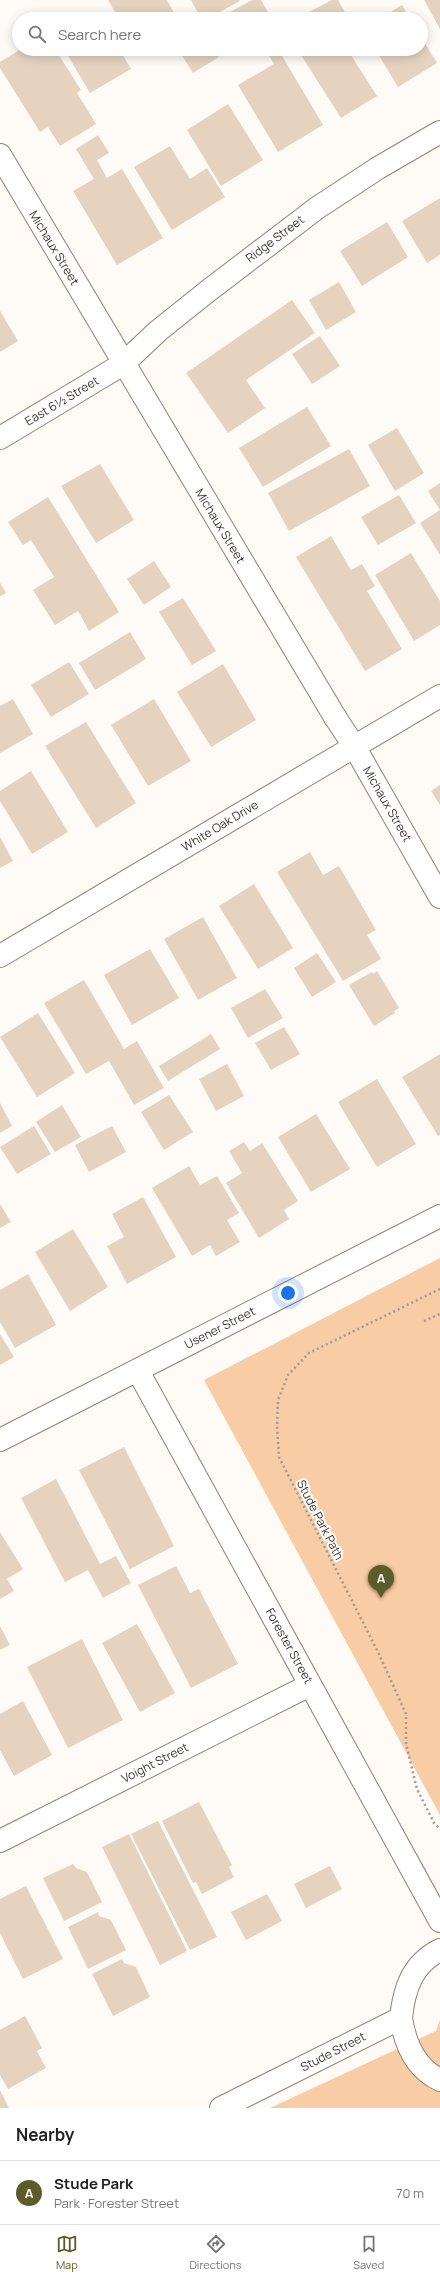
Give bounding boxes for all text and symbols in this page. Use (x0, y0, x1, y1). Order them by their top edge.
search box (12, 12, 428, 56)
icon: search (26, 23, 48, 45)
text: Search here (58, 24, 141, 45)
street label: Michaux Street (25, 207, 84, 288)
street label: Ridge Street (242, 211, 308, 266)
street label: East 6½ Street (22, 372, 102, 429)
street label: Michaux Street (191, 485, 250, 566)
street label: Michaux Street (359, 763, 416, 845)
street label: White Oak Drive (178, 796, 261, 855)
your location (278, 1283, 298, 1303)
street label: Usener Street (181, 1302, 258, 1353)
street label: Stude Park Path (293, 1477, 348, 1563)
pin: A (368, 1565, 394, 1598)
street label: Forester Street (262, 1605, 317, 1687)
street label: Voight Street (118, 1738, 191, 1787)
street label: Stude Street (297, 2028, 368, 2075)
text: Nearby (16, 2123, 74, 2146)
text: Stude Park (54, 2173, 133, 2194)
text: A (25, 2184, 33, 2202)
text: 70 m (396, 2184, 424, 2202)
text: Park · Forester Street (54, 2194, 179, 2212)
tab: Map (56, 2233, 78, 2272)
tab: Directions (189, 2233, 242, 2272)
tab: Saved (353, 2233, 384, 2272)

